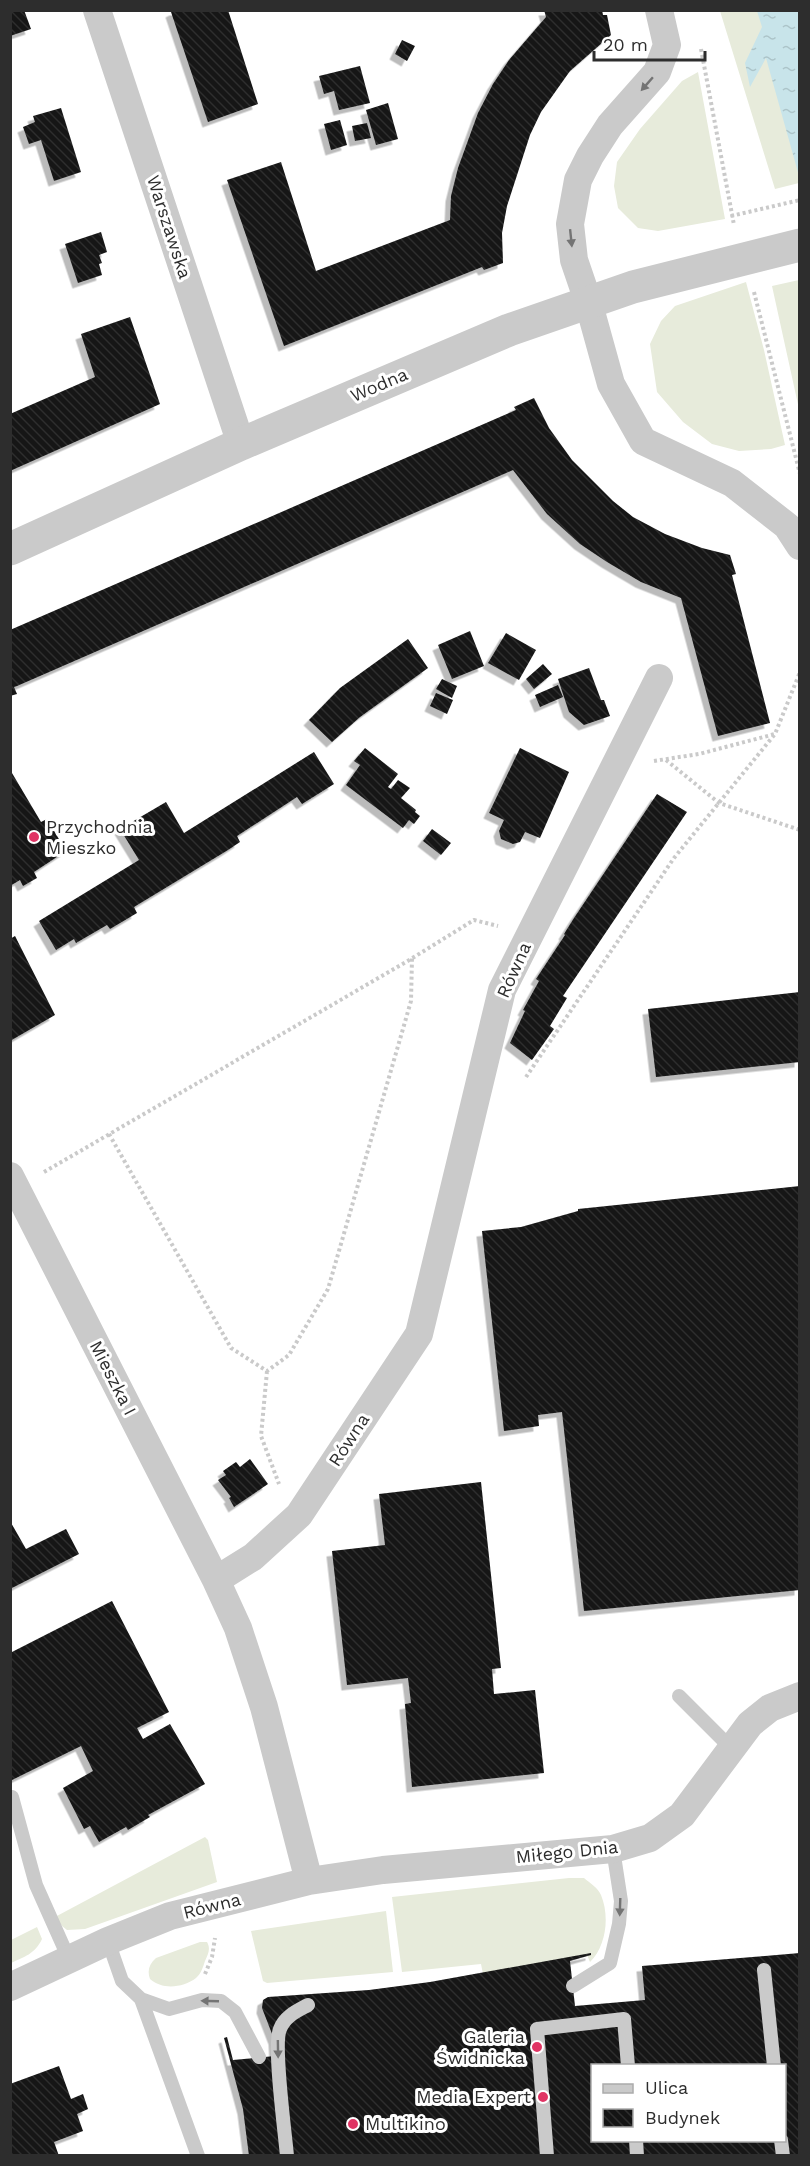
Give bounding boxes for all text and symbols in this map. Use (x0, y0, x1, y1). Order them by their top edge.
scale bar (594, 24, 705, 62)
text: 20 m (603, 34, 648, 55)
one-way arrow (640, 76, 654, 91)
street label: Warszawska (143, 173, 196, 281)
one-way arrow (566, 228, 576, 247)
street label: Wodna (347, 363, 411, 406)
place label: Przychodnia Mieszko (46, 816, 153, 858)
marker: Przychodnia Mieszko (27, 830, 41, 844)
street label: Równa (492, 939, 535, 1001)
street label: Mieszka I (86, 1337, 141, 1419)
street label: Równa (324, 1409, 373, 1470)
street label: Miłego Dnia (515, 1836, 619, 1867)
street label: Równa (181, 1888, 243, 1923)
one-way arrow (615, 1898, 624, 1917)
one-way arrow (201, 1996, 220, 2006)
place label: Galeria Świdnicka (436, 2026, 525, 2068)
one-way arrow (274, 2040, 283, 2059)
marker: Galeria Świdnicka (530, 2040, 544, 2054)
legend (591, 2064, 786, 2142)
text: Ulica (645, 2077, 688, 2098)
place label: Media Expert (416, 2086, 531, 2107)
marker: Media Expert (536, 2090, 550, 2104)
text: Budynek (645, 2107, 720, 2128)
place label: Multikino (365, 2113, 446, 2134)
marker: Multikino (346, 2117, 360, 2131)

